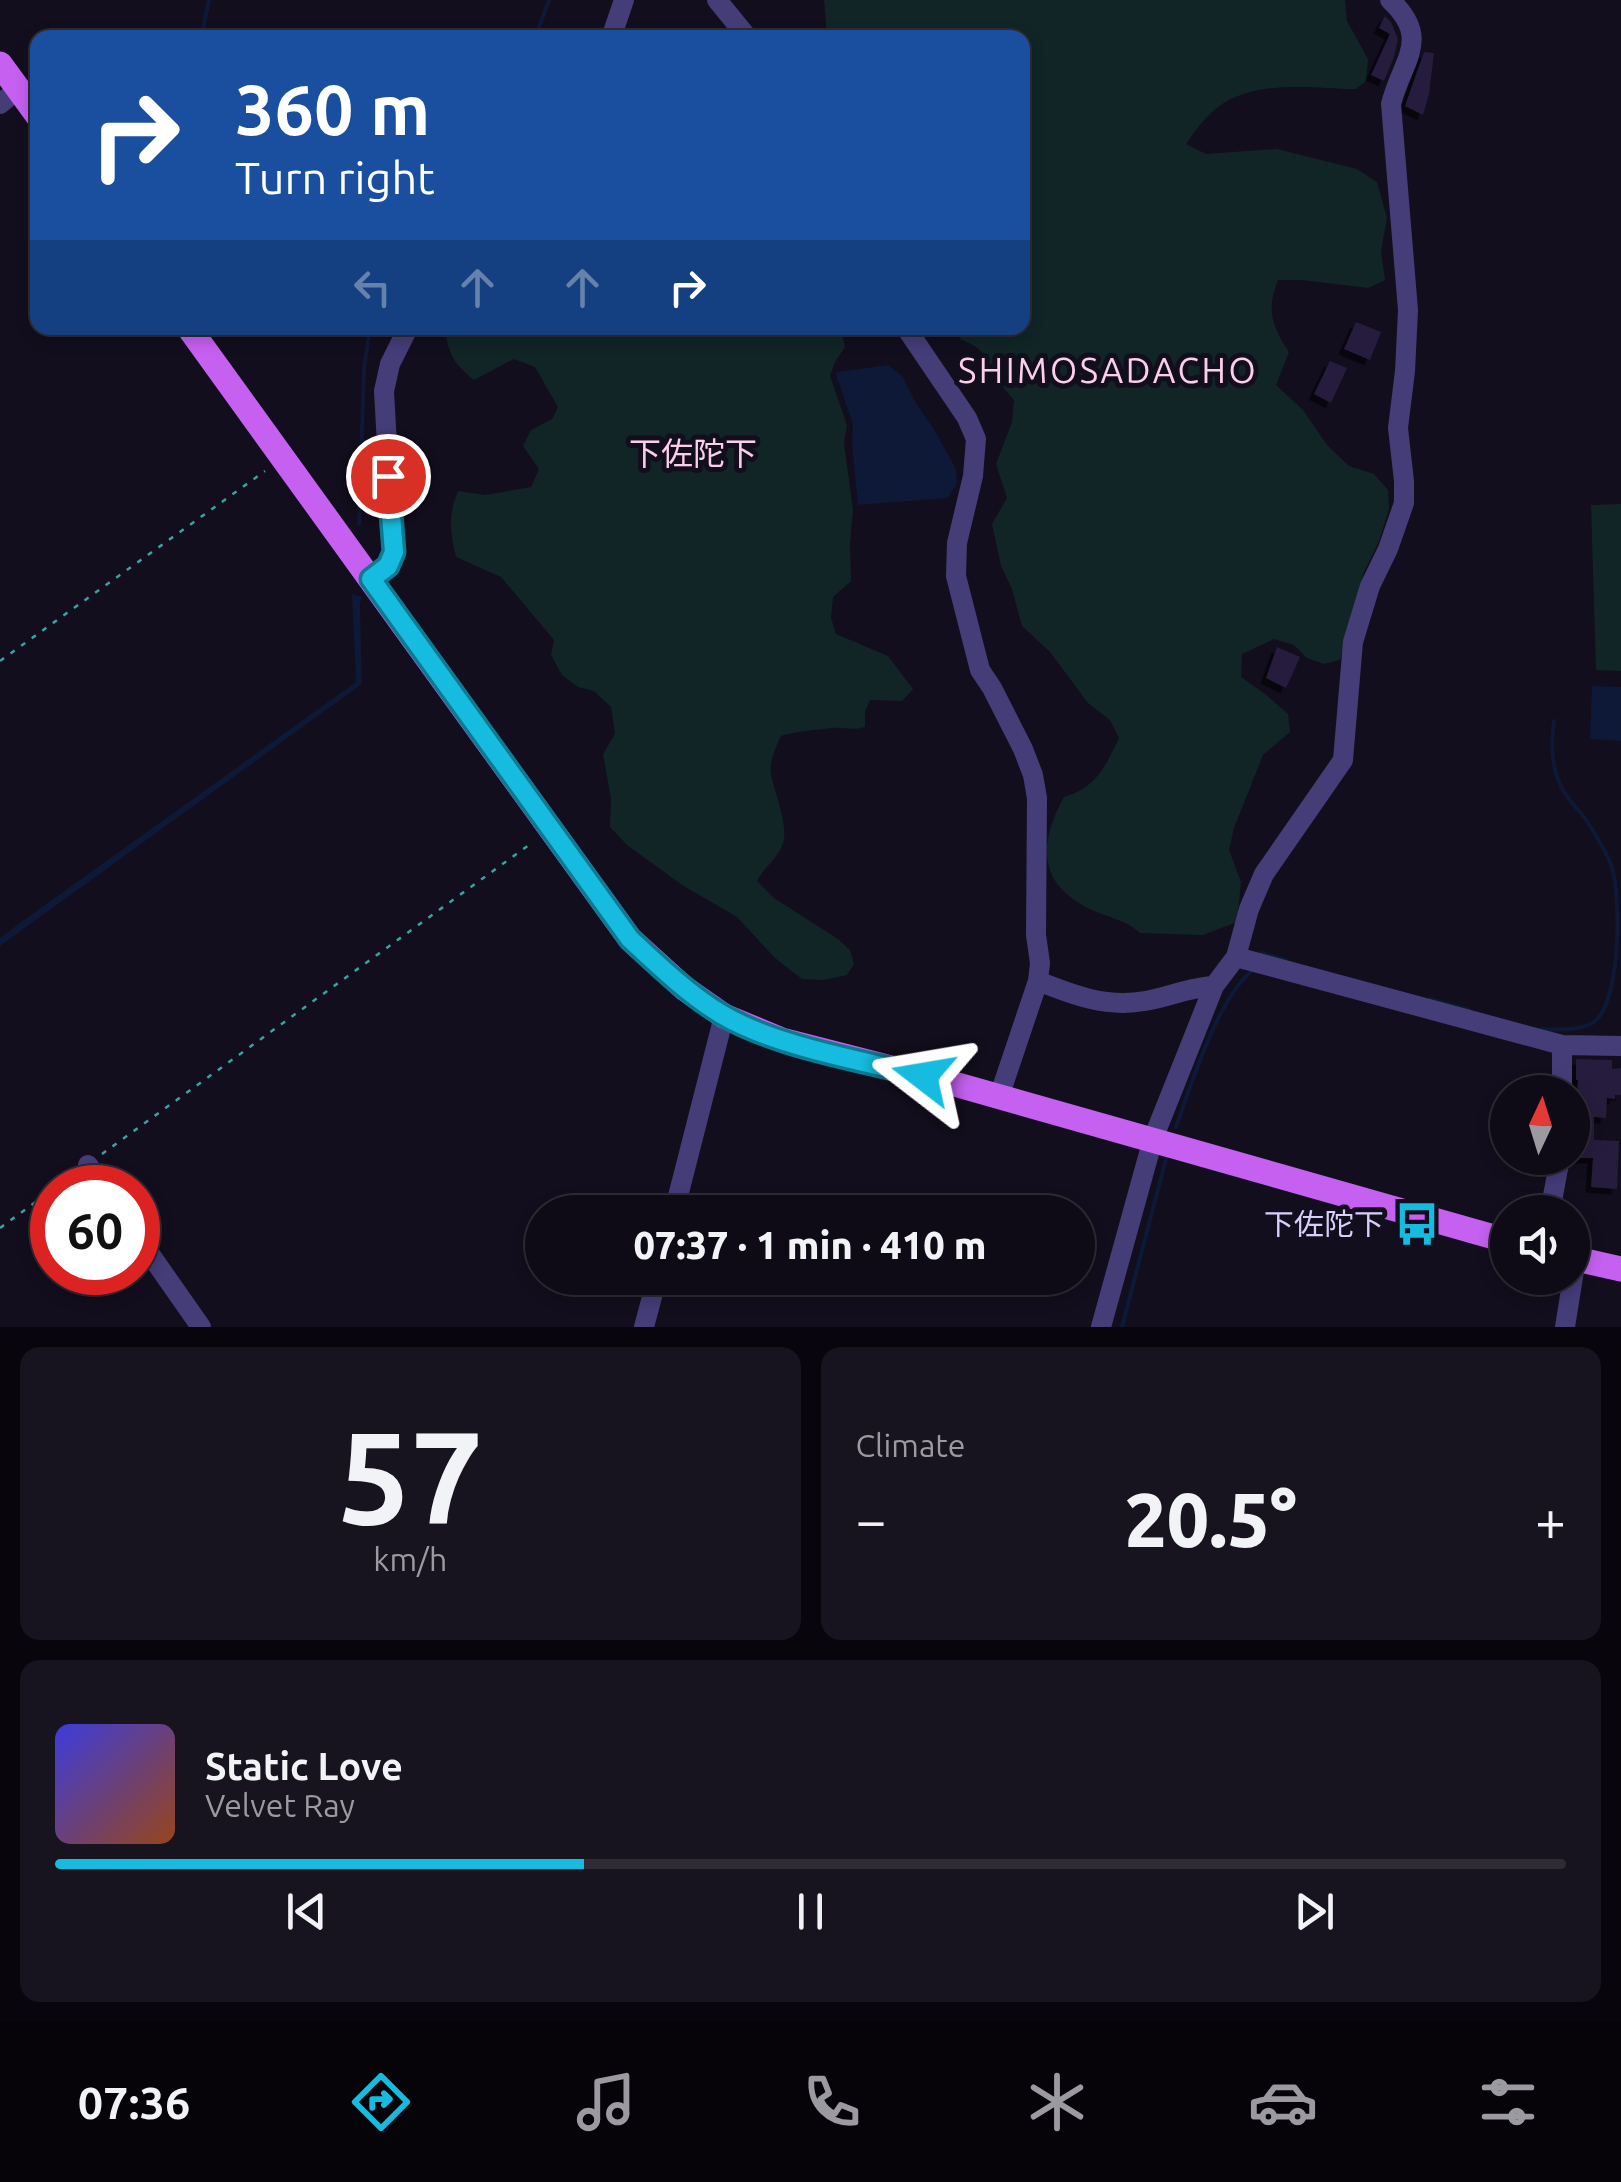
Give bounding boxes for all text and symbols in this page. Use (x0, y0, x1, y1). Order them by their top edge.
icon: right (70, 70, 200, 200)
text: 360 m (235, 70, 430, 148)
text: Turn right (235, 152, 435, 203)
icon: left (345, 260, 400, 315)
icon: ahead (450, 260, 505, 315)
icon: ahead (555, 260, 610, 315)
icon: right (660, 260, 715, 315)
district label: SHIMOSADACHO (958, 350, 1258, 390)
pin (346, 434, 431, 519)
district label: 下佐陀下 (629, 435, 757, 471)
icon: arrive (361, 449, 416, 504)
position arrow (871, 1024, 975, 1128)
north arrow (1490, 1075, 1590, 1175)
map controls (1490, 1075, 1590, 1295)
speed limit sign: 60 (30, 1165, 160, 1295)
button: sound (1490, 1195, 1590, 1295)
bus stop icon: 下佐陀下 (1393, 1200, 1441, 1248)
place label: 下佐陀下 (1264, 1207, 1384, 1241)
text: 07:37 · 1 min · 410 m (633, 1224, 987, 1266)
text: 57 (337, 1403, 484, 1549)
text: Climate (856, 1427, 966, 1463)
text: 20.5° (1124, 1477, 1297, 1561)
text: − (856, 1489, 887, 1550)
text: + (1535, 1489, 1566, 1550)
text: km/h (373, 1541, 447, 1577)
text: Static Love (205, 1745, 403, 1787)
text: Velvet Ray (205, 1787, 355, 1823)
icon: previous (279, 1884, 334, 1939)
icon: pause (783, 1884, 838, 1939)
icon: next (1287, 1884, 1342, 1939)
icon: directions (346, 2067, 416, 2137)
icon: music (571, 2067, 641, 2137)
icon: phone (797, 2067, 867, 2137)
icon: climate (1022, 2067, 1092, 2137)
icon: car (1248, 2067, 1318, 2137)
icon: filters (1473, 2067, 1543, 2137)
text: 07:36 (78, 2077, 190, 2128)

